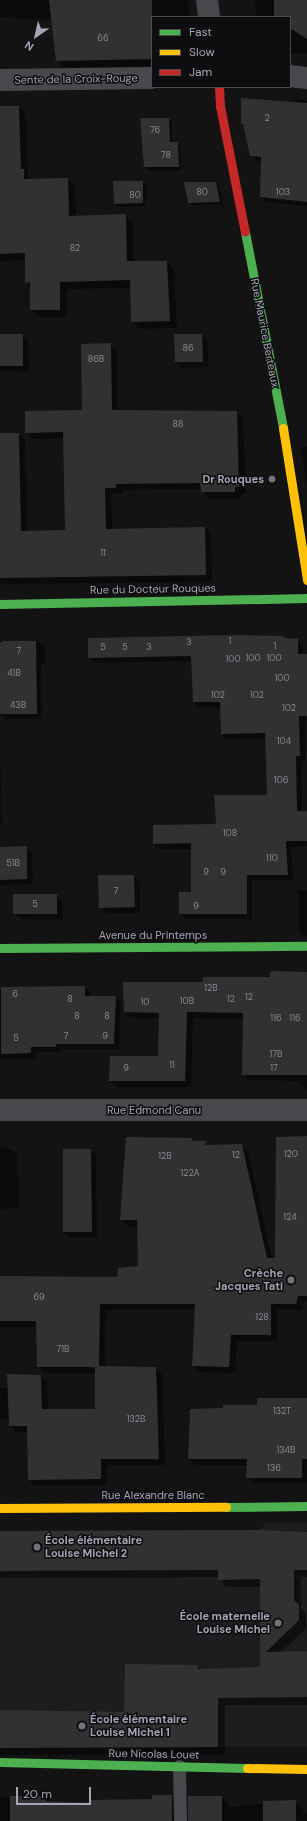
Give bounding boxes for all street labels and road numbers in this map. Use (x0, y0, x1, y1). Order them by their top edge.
street label: Sente de la Croix-Rouge (14, 71, 138, 87)
street label: Rue Maurice Berteaux (248, 277, 282, 389)
street label: Rue du Docteur Rouques (90, 581, 216, 597)
street label: Avenue du Printemps (99, 928, 207, 942)
street label: Rue Edmond Canu (107, 1103, 201, 1117)
street label: Rue Alexandre Blanc (101, 1488, 205, 1502)
street label: Rue Nicolas Louet (109, 1747, 199, 1761)

